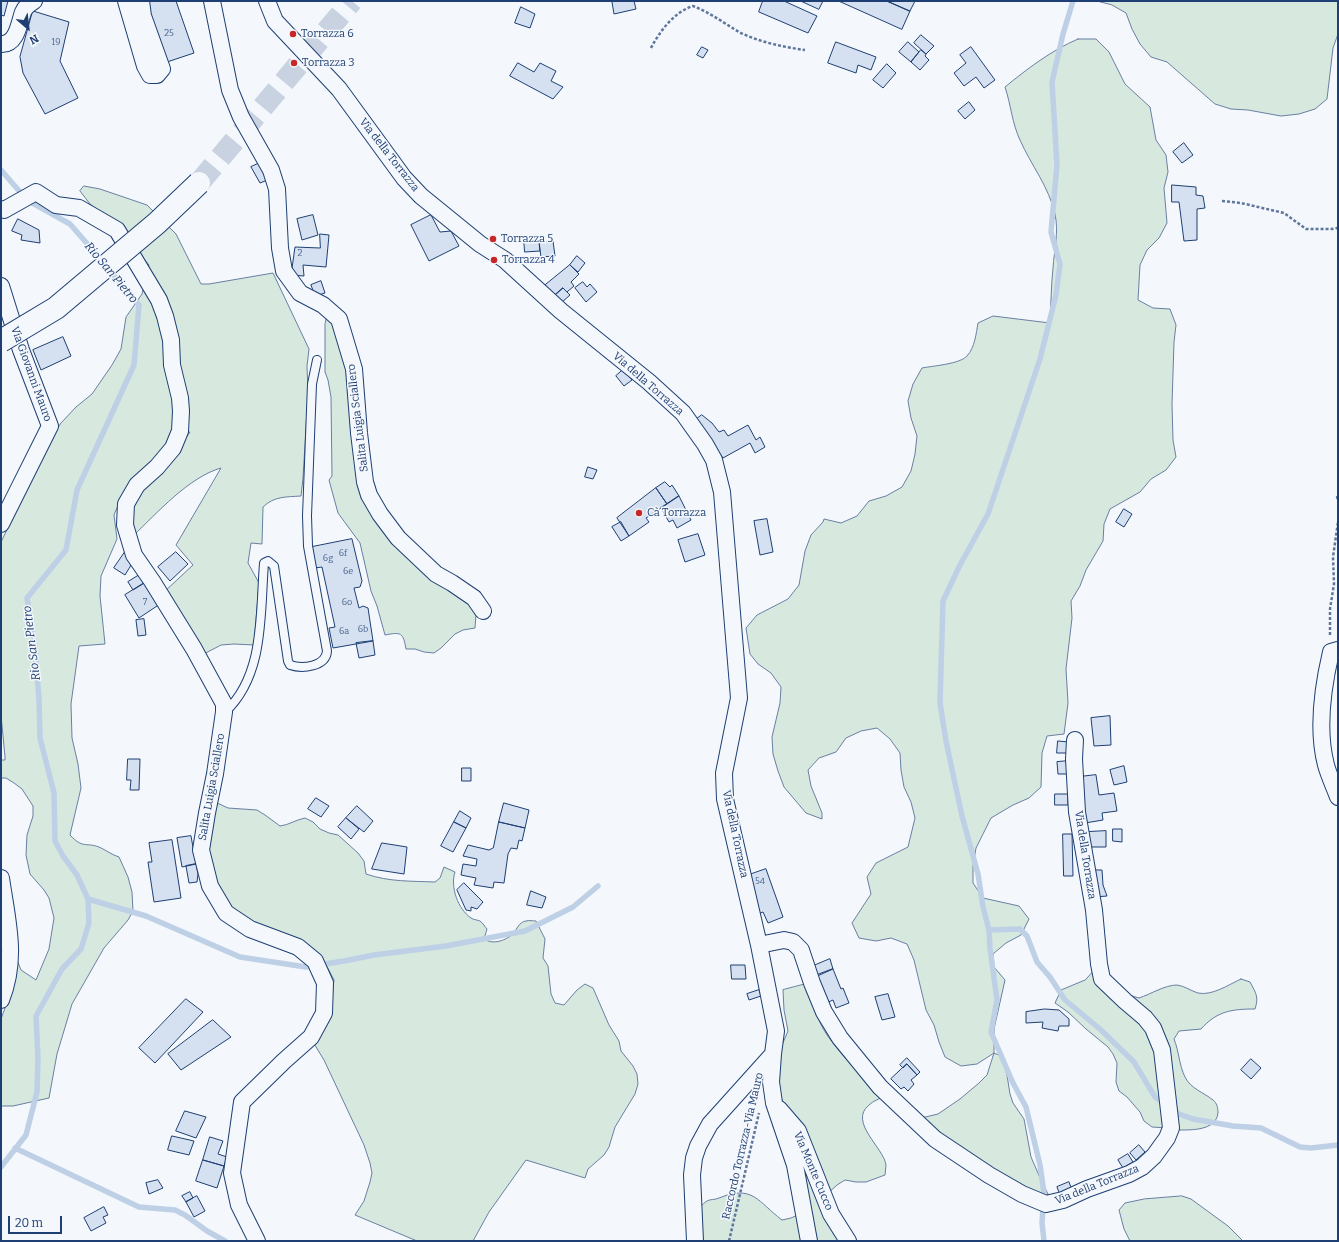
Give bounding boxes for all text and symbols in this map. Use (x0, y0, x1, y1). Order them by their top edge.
north arrow (8, 8, 48, 48)
place label: Torrazza 6 (301, 27, 354, 41)
house number: 25 (164, 28, 174, 38)
marker: Torrazza 6 (288, 29, 298, 39)
text: N (27, 31, 41, 47)
house number: 19 (52, 37, 60, 47)
place label: Torrazza 3 (302, 56, 355, 70)
marker: Torrazza 3 (289, 58, 299, 68)
street label: Via della Torrazza (356, 116, 422, 194)
place label: Torrazza 5 (501, 232, 553, 246)
marker: Torrazza 5 (488, 234, 498, 244)
water label: Rio San Pietro (81, 240, 141, 306)
house number: 2 (298, 248, 302, 258)
place label: Torrazza 4 (502, 253, 555, 267)
marker: Torrazza 4 (489, 255, 499, 265)
street label: Via Giovanni Mauro (8, 325, 54, 423)
street label: Via della Torrazza (610, 350, 686, 418)
street label: Salita Luigia Sciallero (345, 363, 371, 473)
place label: Cà Torrazza (647, 506, 706, 520)
marker: Cà Torrazza (634, 508, 644, 518)
house number: 6f (339, 548, 347, 558)
house number: 6g (323, 553, 333, 563)
house number: 6e (343, 566, 353, 576)
house number: 7 (143, 597, 147, 607)
house number: 6o (342, 597, 352, 607)
water label: Rio San Pietro (20, 605, 44, 681)
house number: 6b (358, 624, 368, 634)
house number: 6a (339, 626, 349, 636)
street label: Salita Luigia Sciallero (196, 732, 228, 842)
street label: Via della Torrazza (719, 789, 751, 879)
street label: Via della Torrazza (1071, 810, 1099, 900)
house number: 54 (755, 876, 765, 886)
street label: Raccordo Torrazza-Via Mauro (720, 1071, 766, 1221)
street label: Via Monte Cucco (790, 1130, 836, 1212)
street label: Via della Torrazza (1053, 1162, 1141, 1208)
scale bar (10, 1208, 64, 1234)
text: 20 m (15, 1216, 43, 1230)

